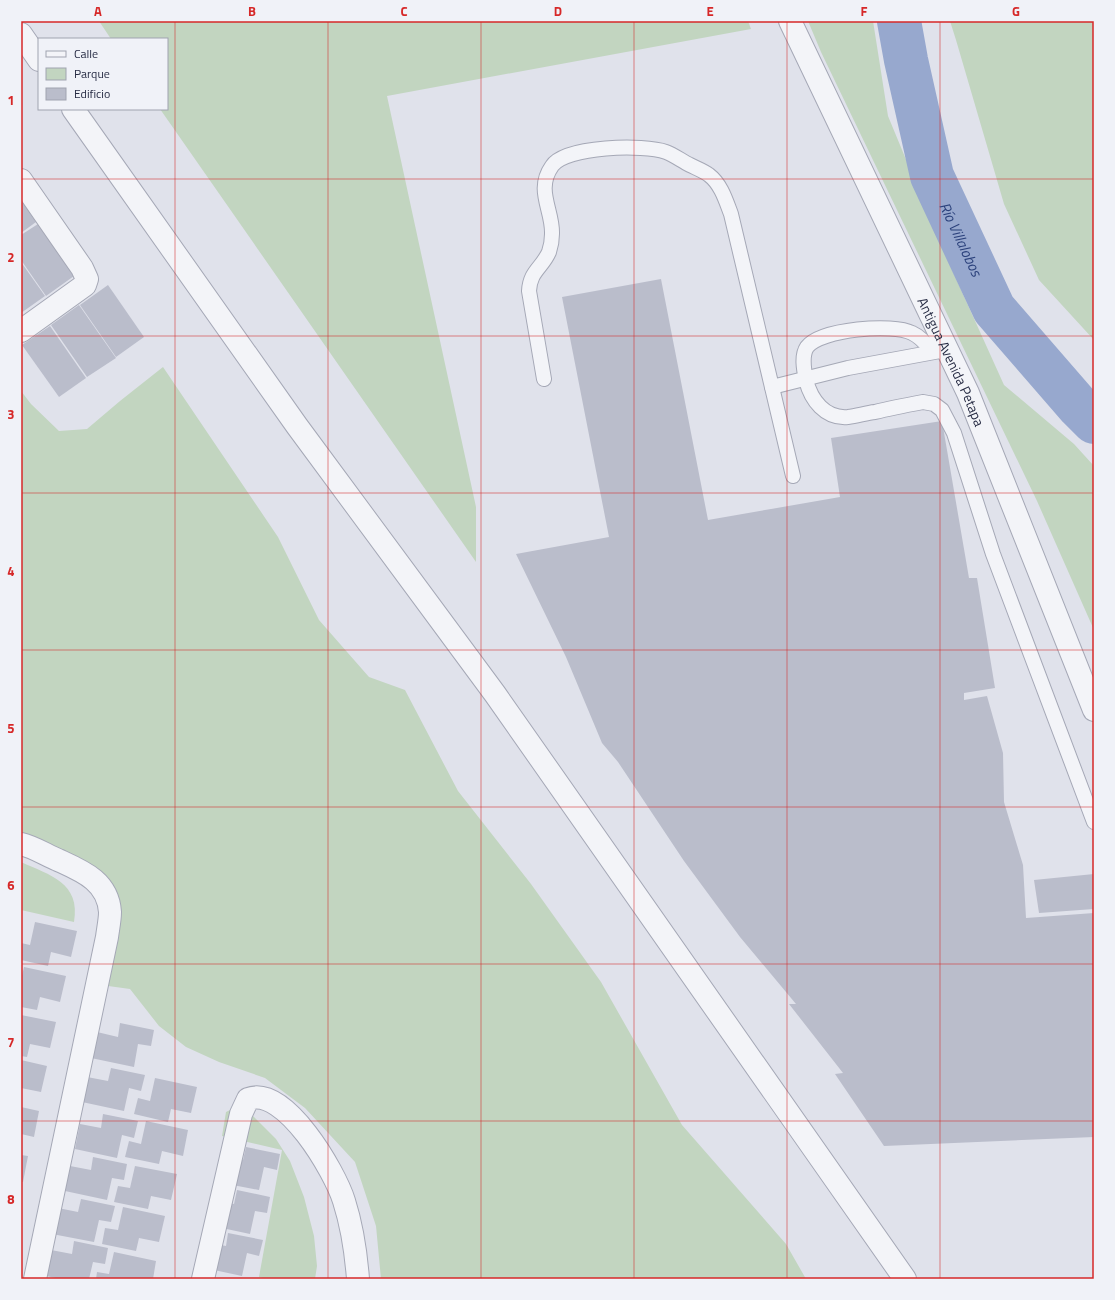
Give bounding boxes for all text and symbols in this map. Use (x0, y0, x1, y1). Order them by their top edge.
text: A (94, 1, 102, 21)
text: B (248, 1, 256, 21)
text: C (400, 1, 408, 21)
text: D (554, 1, 562, 21)
text: E (706, 1, 714, 21)
text: F (861, 1, 868, 21)
text: G (1012, 1, 1020, 21)
legend (38, 38, 168, 110)
text: Calle (74, 44, 98, 63)
text: Parque (74, 64, 110, 83)
text: Edificio (74, 84, 110, 103)
text: 1 (7, 90, 15, 110)
water label: Río Villalobos (934, 198, 989, 281)
text: 2 (7, 247, 15, 267)
street label: Antigua Avenida Petapa (913, 293, 991, 429)
text: 3 (7, 404, 15, 424)
text: 4 (7, 561, 15, 581)
text: 5 (7, 718, 15, 738)
text: 6 (7, 875, 15, 895)
text: 7 (7, 1032, 15, 1052)
text: 8 (7, 1189, 15, 1209)

